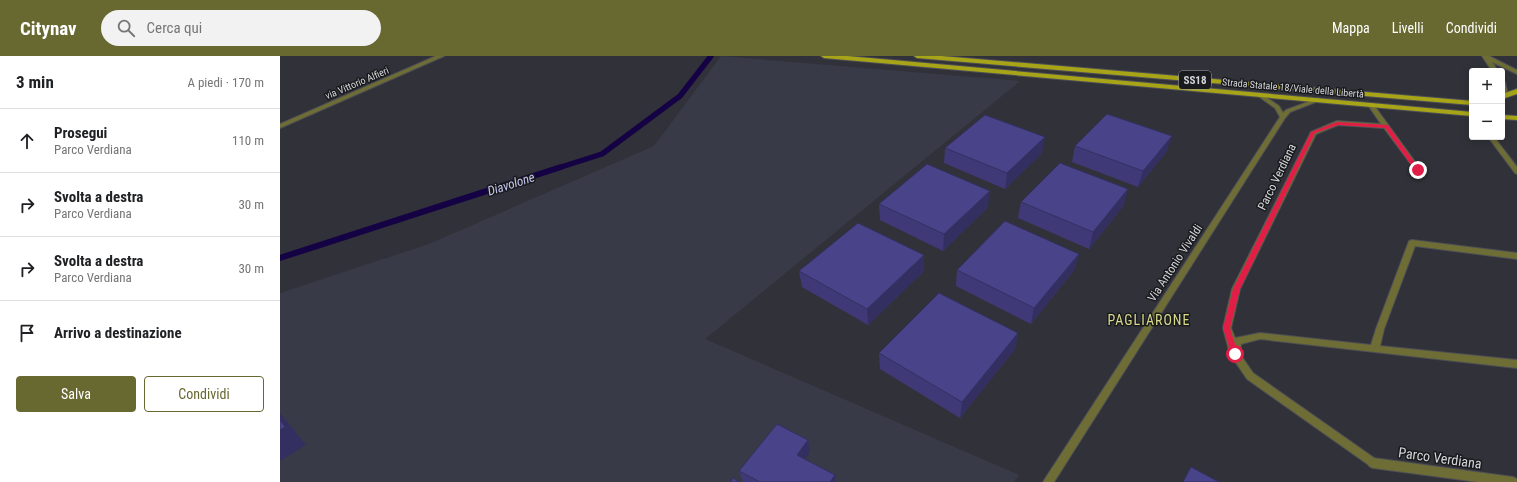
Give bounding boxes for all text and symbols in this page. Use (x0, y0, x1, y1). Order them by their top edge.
search box (101, 10, 381, 46)
text: Citynav (20, 17, 77, 40)
icon: search (115, 17, 137, 39)
text: Cerca qui (147, 19, 202, 37)
text: Mappa (1332, 20, 1370, 36)
text: Livelli (1392, 20, 1424, 36)
text: Condividi (1446, 20, 1497, 36)
street label: via Vittorio Alfieri (324, 65, 390, 101)
map controls (1469, 68, 1505, 140)
button: + (1469, 68, 1505, 104)
road number: SS18 (1179, 71, 1211, 89)
text: 3 min (16, 72, 54, 92)
text: A piedi · 170 m (187, 75, 264, 90)
street label: Strada Statale 18/Viale della Libertà (1222, 76, 1365, 100)
button: − (1469, 104, 1505, 140)
text: Prosegui (54, 124, 107, 142)
icon: ahead (16, 130, 38, 152)
text: 110 m (232, 133, 264, 148)
street label: Parco Verdiana (1255, 141, 1299, 212)
text: Parco Verdiana (54, 142, 132, 157)
route end (1409, 161, 1427, 179)
water label: Diavolone (485, 169, 537, 199)
text: Svolta a destra (54, 188, 143, 206)
icon: right (16, 194, 38, 216)
text: 30 m (238, 197, 264, 212)
text: Parco Verdiana (54, 206, 132, 221)
street label: Via Antonio Vivaldi (1145, 222, 1205, 304)
text: Svolta a destra (54, 252, 143, 270)
icon: right (16, 258, 38, 280)
text: 30 m (238, 261, 264, 276)
text: Parco Verdiana (54, 270, 132, 285)
district label: PAGLIARONE (1108, 312, 1190, 328)
icon: arrive (16, 322, 38, 344)
text: Arrivo a destinazione (54, 324, 182, 342)
route start (1226, 345, 1244, 363)
button: Salva (16, 376, 136, 412)
button: Condividi (144, 376, 264, 412)
street label: Parco Verdiana (1397, 444, 1483, 472)

